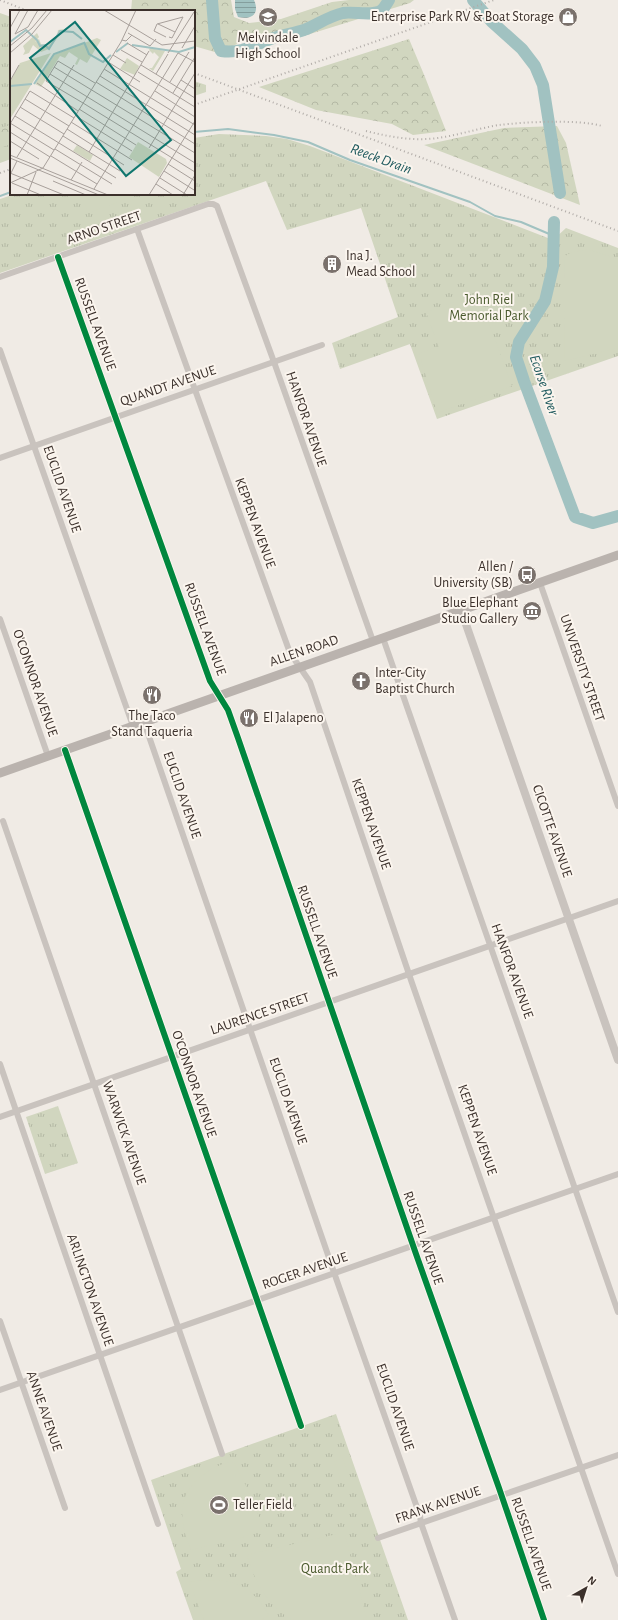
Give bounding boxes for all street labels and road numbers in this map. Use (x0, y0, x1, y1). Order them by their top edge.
street label: ARNO STREET (65, 209, 143, 247)
street label: RUSSELL AVENUE (72, 276, 118, 373)
street label: QUANDT AVENUE (118, 363, 218, 409)
street label: HANFOR AVENUE (283, 370, 329, 469)
street label: EUCLID AVENUE (41, 444, 84, 535)
street label: KEPPEN AVENUE (232, 476, 278, 570)
street label: RUSSELL AVENUE (182, 581, 228, 678)
street label: UNIVERSITY STREET (557, 613, 607, 724)
street label: O'CONNOR AVENUE (10, 628, 60, 739)
street label: ALLEN ROAD (268, 633, 340, 669)
street label: EUCLID AVENUE (161, 750, 204, 841)
street label: KEPPEN AVENUE (349, 777, 393, 871)
street label: CICOTTE AVENUE (530, 783, 574, 879)
street label: RUSSELL AVENUE (294, 884, 340, 981)
street label: HANFOR AVENUE (488, 922, 536, 1021)
street label: LAURENCE STREET (209, 990, 312, 1038)
street label: O'CONNOR AVENUE (169, 1029, 219, 1140)
street label: EUCLID AVENUE (267, 1056, 310, 1147)
street label: WARWICK AVENUE (100, 1079, 148, 1187)
street label: KEPPEN AVENUE (455, 1083, 499, 1177)
street label: RUSSELL AVENUE (400, 1190, 446, 1287)
street label: ARLINGTON AVENUE (64, 1232, 116, 1348)
street label: ROGER AVENUE (261, 1250, 350, 1292)
street label: EUCLID AVENUE (374, 1362, 417, 1453)
street label: ANNE AVENUE (24, 1369, 64, 1453)
street label: FRANK AVENUE (394, 1484, 483, 1526)
street label: RUSSELL AVENUE (508, 1496, 554, 1593)

